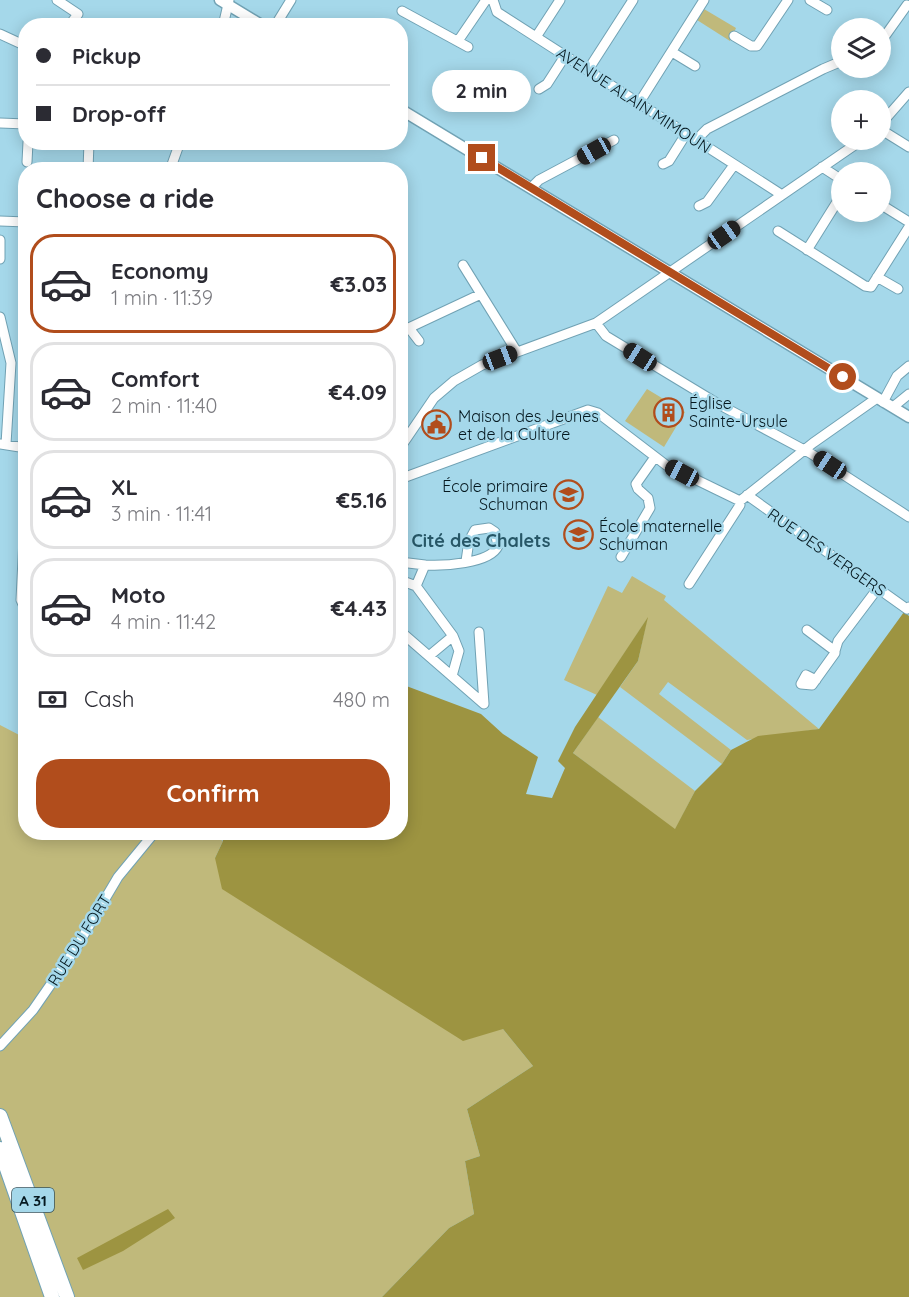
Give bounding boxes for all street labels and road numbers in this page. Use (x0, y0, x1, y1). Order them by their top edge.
street label: AVENUE ALAIN MIMOUN (553, 43, 715, 157)
street label: RUE DES VERGERS (764, 504, 890, 600)
street label: RUE DU FORT (43, 890, 115, 989)
road number: A 31 (12, 1188, 54, 1212)

